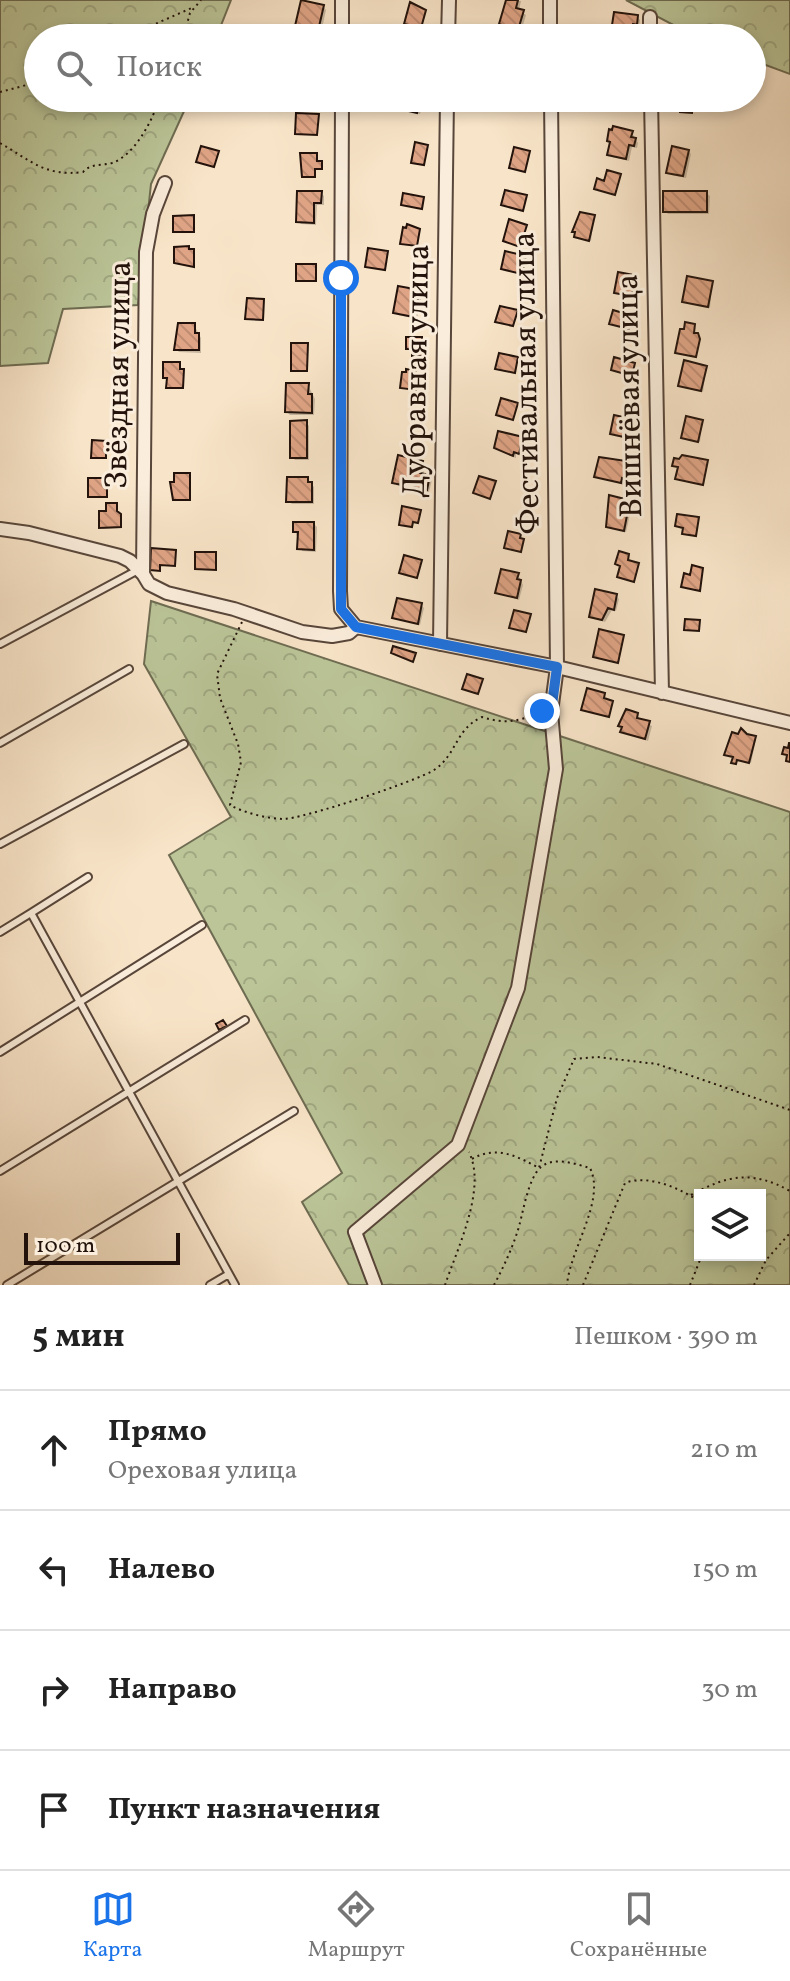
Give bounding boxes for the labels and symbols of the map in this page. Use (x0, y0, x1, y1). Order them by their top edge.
street label: Фестивальная улица (503, 231, 553, 535)
street label: Дубравная улица (394, 244, 442, 498)
route start (323, 260, 359, 296)
street label: Звёздная улица (96, 261, 144, 489)
street label: Вишнёвая улица (607, 274, 655, 518)
route end (524, 693, 560, 729)
scale bar (24, 1229, 180, 1265)

